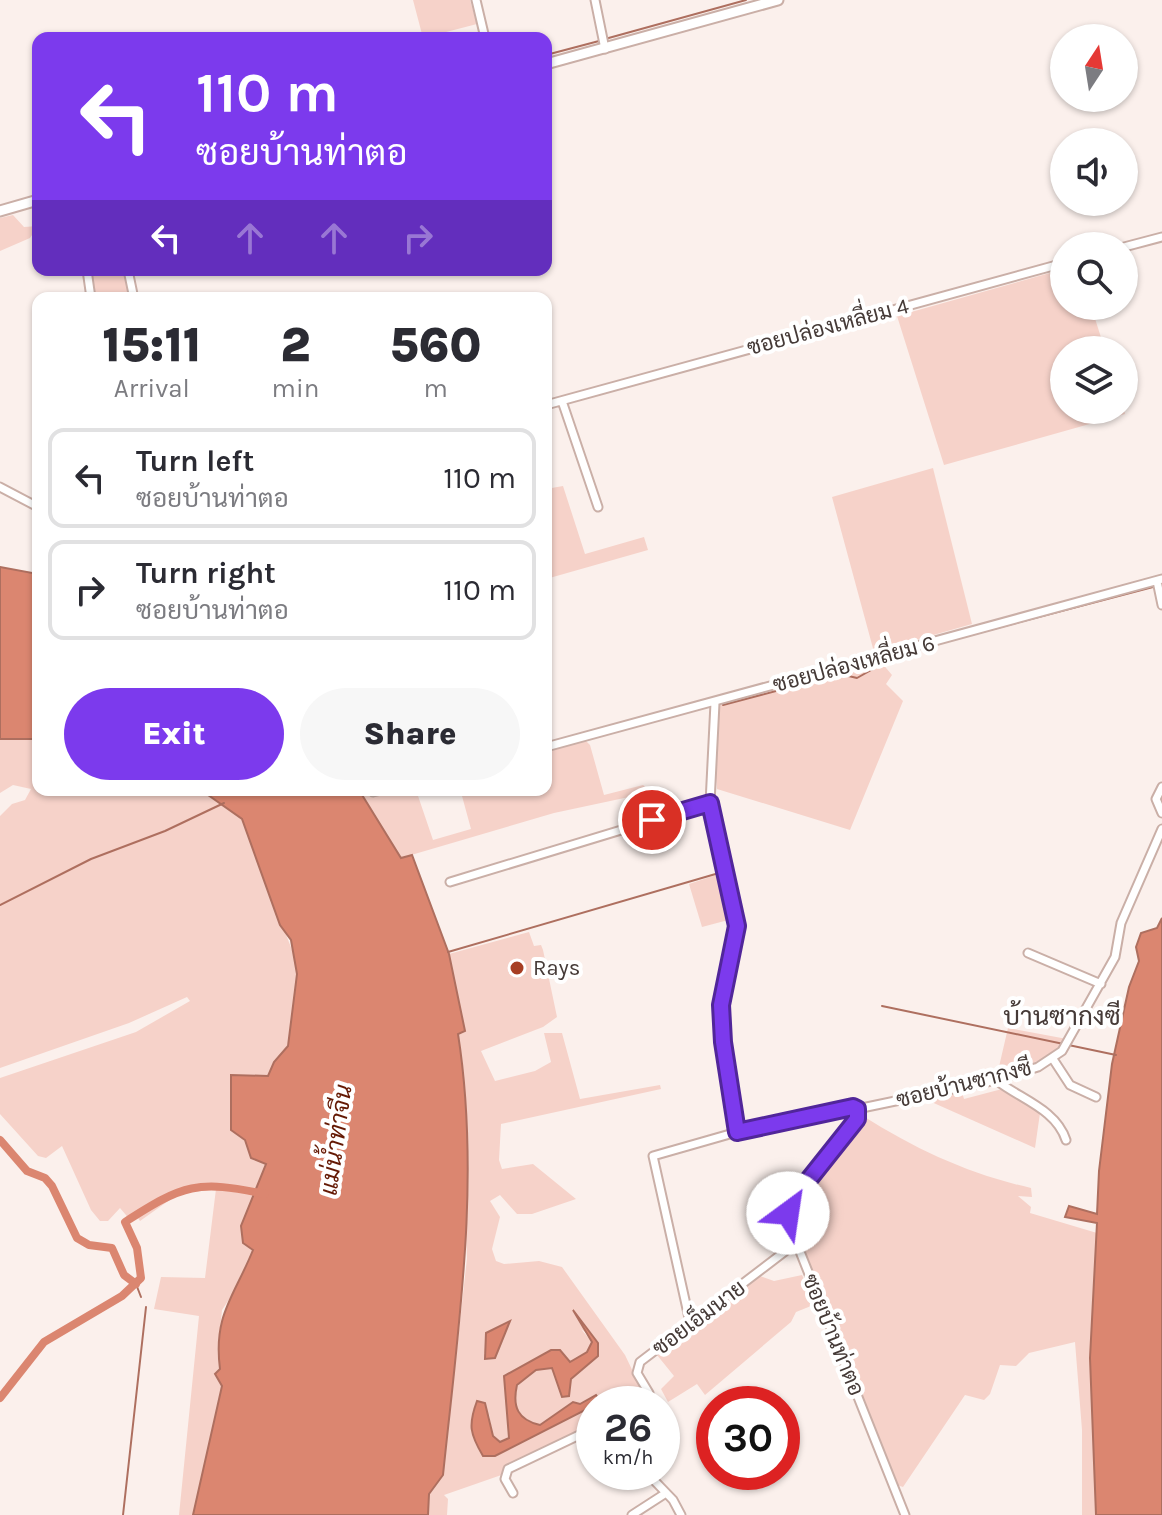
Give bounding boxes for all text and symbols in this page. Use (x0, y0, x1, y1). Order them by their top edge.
north arrow (1050, 24, 1138, 112)
map controls (1050, 24, 1138, 424)
text: 110 m (196, 60, 339, 125)
icon: left (64, 64, 168, 168)
button: sound (1050, 128, 1138, 216)
text: ซอยบ้านท่าตอ (196, 132, 408, 174)
icon: left (144, 216, 188, 260)
icon: ahead (228, 216, 272, 260)
icon: ahead (312, 216, 356, 260)
icon: right (396, 216, 440, 260)
button: search (1050, 232, 1138, 320)
street label: ซอยปล่องเหลี่ยม 4 (743, 286, 912, 361)
text: 15:11 (102, 317, 201, 373)
text: 2 (280, 317, 311, 373)
text: 560 (390, 317, 482, 373)
button: layers (1050, 336, 1138, 424)
text: Arrival (114, 373, 190, 404)
text: min (272, 373, 319, 404)
text: m (423, 373, 448, 404)
text: Turn left (136, 443, 254, 479)
icon: left (68, 456, 112, 500)
text: 110 m (443, 460, 516, 496)
text: ซอยบ้านท่าตอ (136, 483, 289, 514)
text: Turn right (136, 555, 276, 591)
icon: right (68, 568, 112, 612)
text: 110 m (443, 572, 516, 608)
text: ซอยบ้านท่าตอ (136, 595, 289, 626)
street label: ซอยปล่องเหลี่ยม 6 (768, 623, 938, 698)
button: Exit (64, 688, 284, 780)
button: Share (300, 688, 520, 780)
pin (618, 786, 686, 854)
icon: arrive (630, 798, 674, 842)
place label: Rays (533, 955, 580, 981)
marker: Rays (508, 959, 526, 977)
district label: บ้านซากงซี (1003, 1000, 1121, 1032)
street label: ซอยบ้านซากงซี (893, 1053, 1034, 1113)
water label: แม่น้ำท่าจีน (308, 1082, 358, 1197)
position arrow (746, 1171, 830, 1255)
street label: ซอยบ้านท่าตอ (797, 1269, 871, 1400)
street label: ซอยเอ็มนาย (646, 1272, 751, 1361)
speed limit sign: 30 (696, 1386, 800, 1490)
text: 26 (604, 1404, 652, 1451)
text: km/h (603, 1446, 653, 1469)

